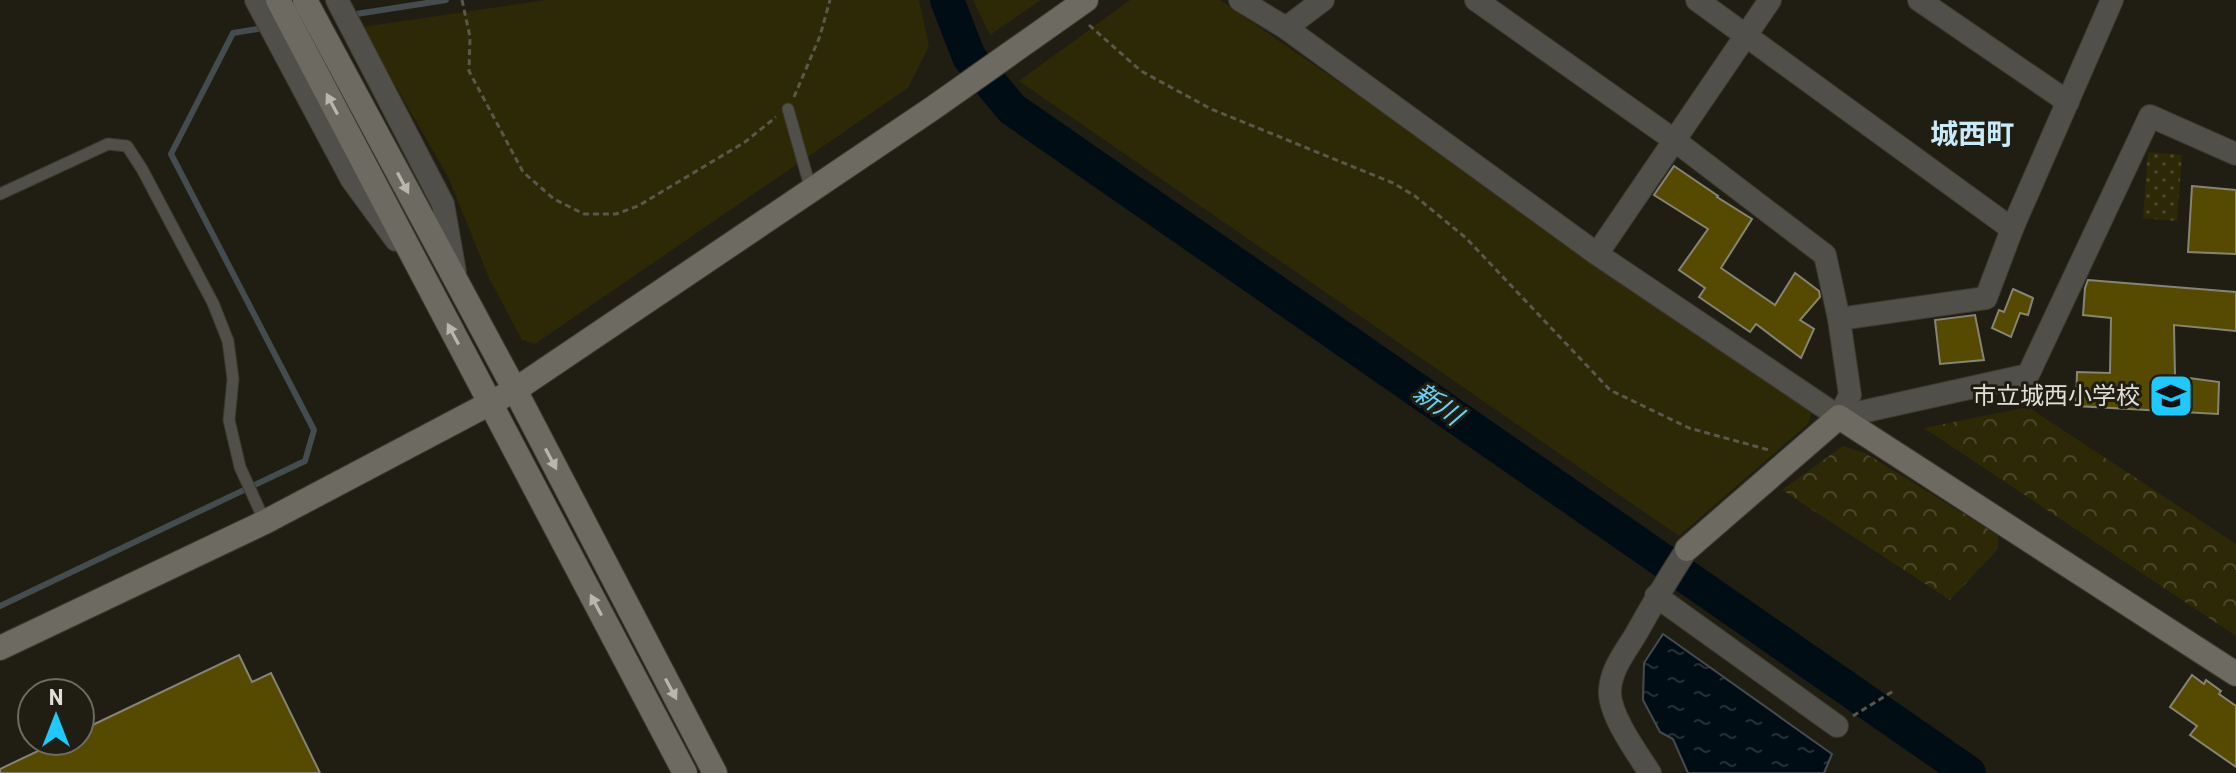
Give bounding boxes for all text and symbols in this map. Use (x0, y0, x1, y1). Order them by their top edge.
one-way arrow (325, 92, 339, 115)
district label: 城西町 (1930, 116, 2014, 150)
one-way arrow (396, 171, 410, 194)
one-way arrow (447, 322, 460, 345)
school or university icon: 市立城西小学校 (2147, 372, 2195, 420)
water label: 新川 (1409, 375, 1471, 432)
place label: 市立城西小学校 (1972, 380, 2140, 409)
one-way arrow (543, 448, 557, 470)
one-way arrow (590, 594, 604, 616)
north arrow (16, 677, 96, 757)
one-way arrow (665, 678, 678, 701)
text: N (49, 683, 63, 709)

